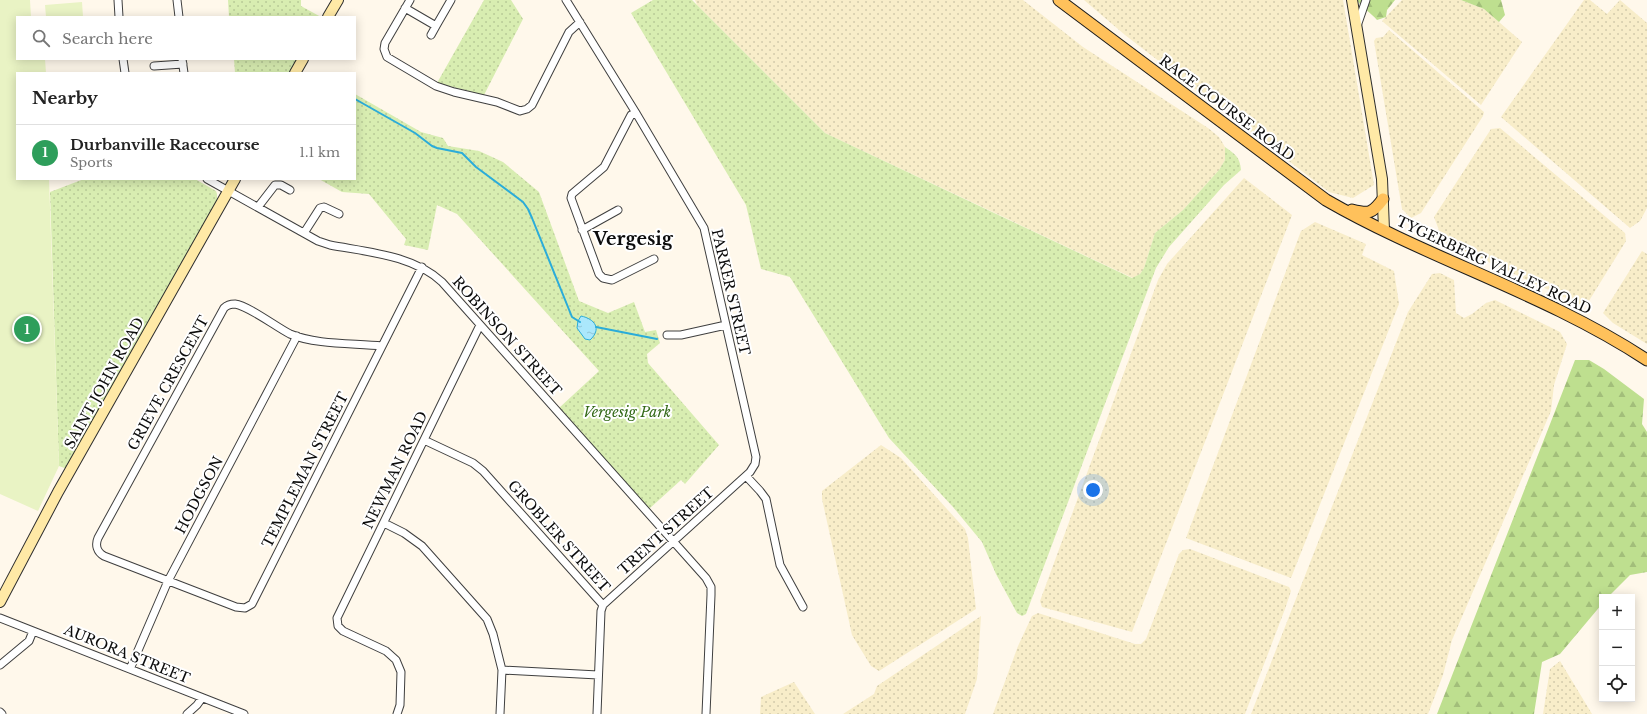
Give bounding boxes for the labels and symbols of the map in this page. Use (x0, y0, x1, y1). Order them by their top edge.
street label: RACE COURSE ROAD (1156, 51, 1298, 165)
street label: TYGERBERG VALLEY ROAD (1394, 212, 1594, 318)
street label: PARKER STREET (708, 227, 754, 357)
district label: Vergesig (592, 228, 674, 250)
street label: ROBINSON STREET (449, 273, 565, 399)
street label: GRIEVE CRESCENT (124, 313, 212, 453)
pin: 1 (14, 314, 40, 344)
street label: SAINT JOHN ROAD (60, 314, 148, 452)
street label: TEMPLEMAN STREET (258, 389, 352, 551)
park label: Vergesig Park (583, 403, 671, 421)
street label: NEWMAN ROAD (359, 408, 431, 532)
street label: HODGSON (171, 453, 227, 537)
street label: GROBLER STREET (504, 476, 614, 596)
your location (1083, 480, 1103, 500)
street label: TRENT STREET (614, 483, 718, 579)
street label: AURORA STREET (60, 620, 193, 687)

